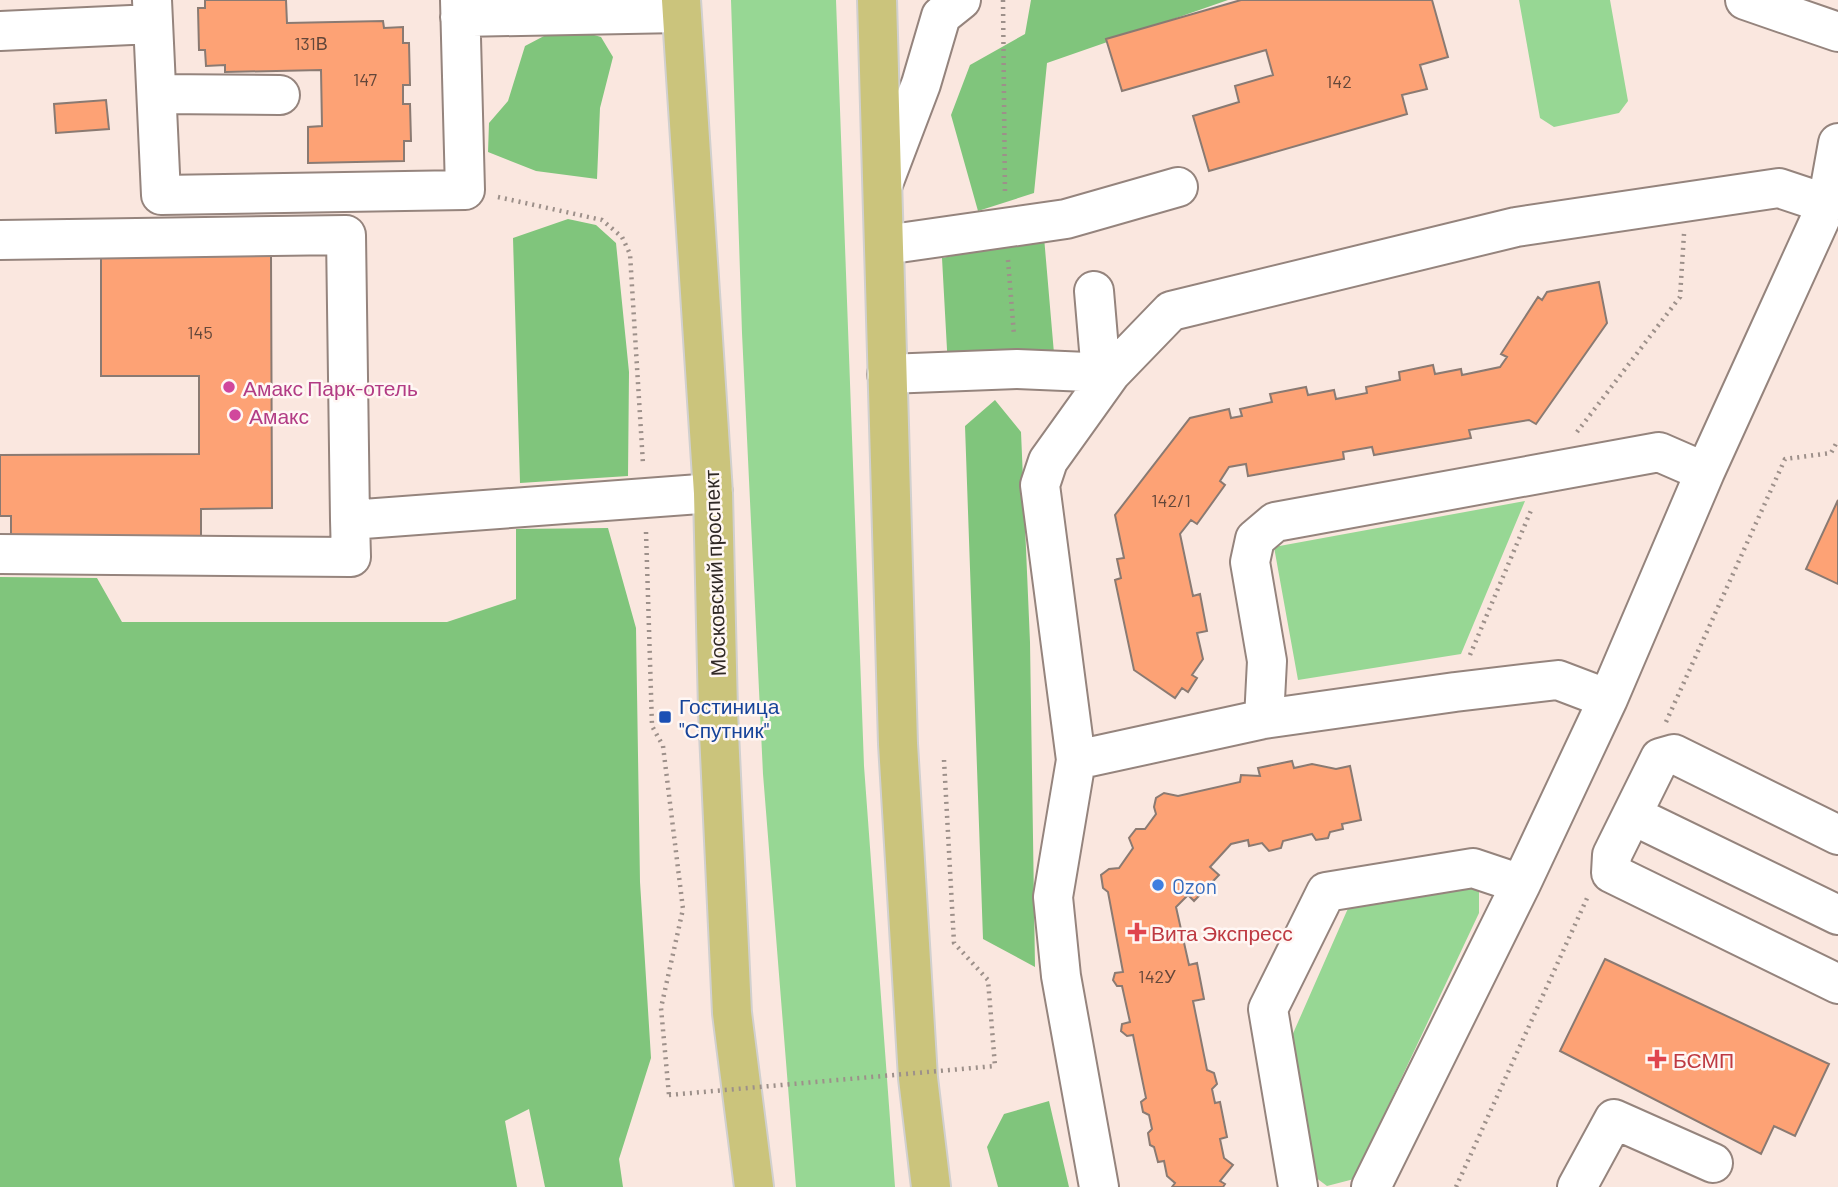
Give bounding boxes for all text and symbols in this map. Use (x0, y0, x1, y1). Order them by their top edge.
house number: 131В (294, 32, 328, 54)
house number: 147 (353, 68, 378, 90)
house number: 142 (1326, 70, 1352, 92)
house number: 145 (187, 321, 213, 343)
place label: Амакс Парк-отель (243, 375, 418, 400)
marker: Амакс Парк-отель (221, 379, 237, 395)
place label: Амакс (249, 403, 309, 428)
marker: Амакс (227, 407, 243, 423)
street label: Московский проспект (698, 469, 730, 677)
house number: 142/1 (1151, 489, 1191, 511)
place label: Гостиница "Спутник" (679, 693, 780, 742)
marker: Гостиница "Спутник" (657, 709, 673, 725)
place label: Ozon (1172, 873, 1217, 898)
marker: Ozon (1150, 877, 1166, 893)
place label: Вита Экспресс (1151, 920, 1293, 945)
marker: Вита Экспресс (1129, 924, 1145, 940)
house number: 142У (1138, 965, 1176, 987)
place label: БСМП (1673, 1047, 1734, 1072)
marker: БСМП (1647, 1049, 1667, 1069)

